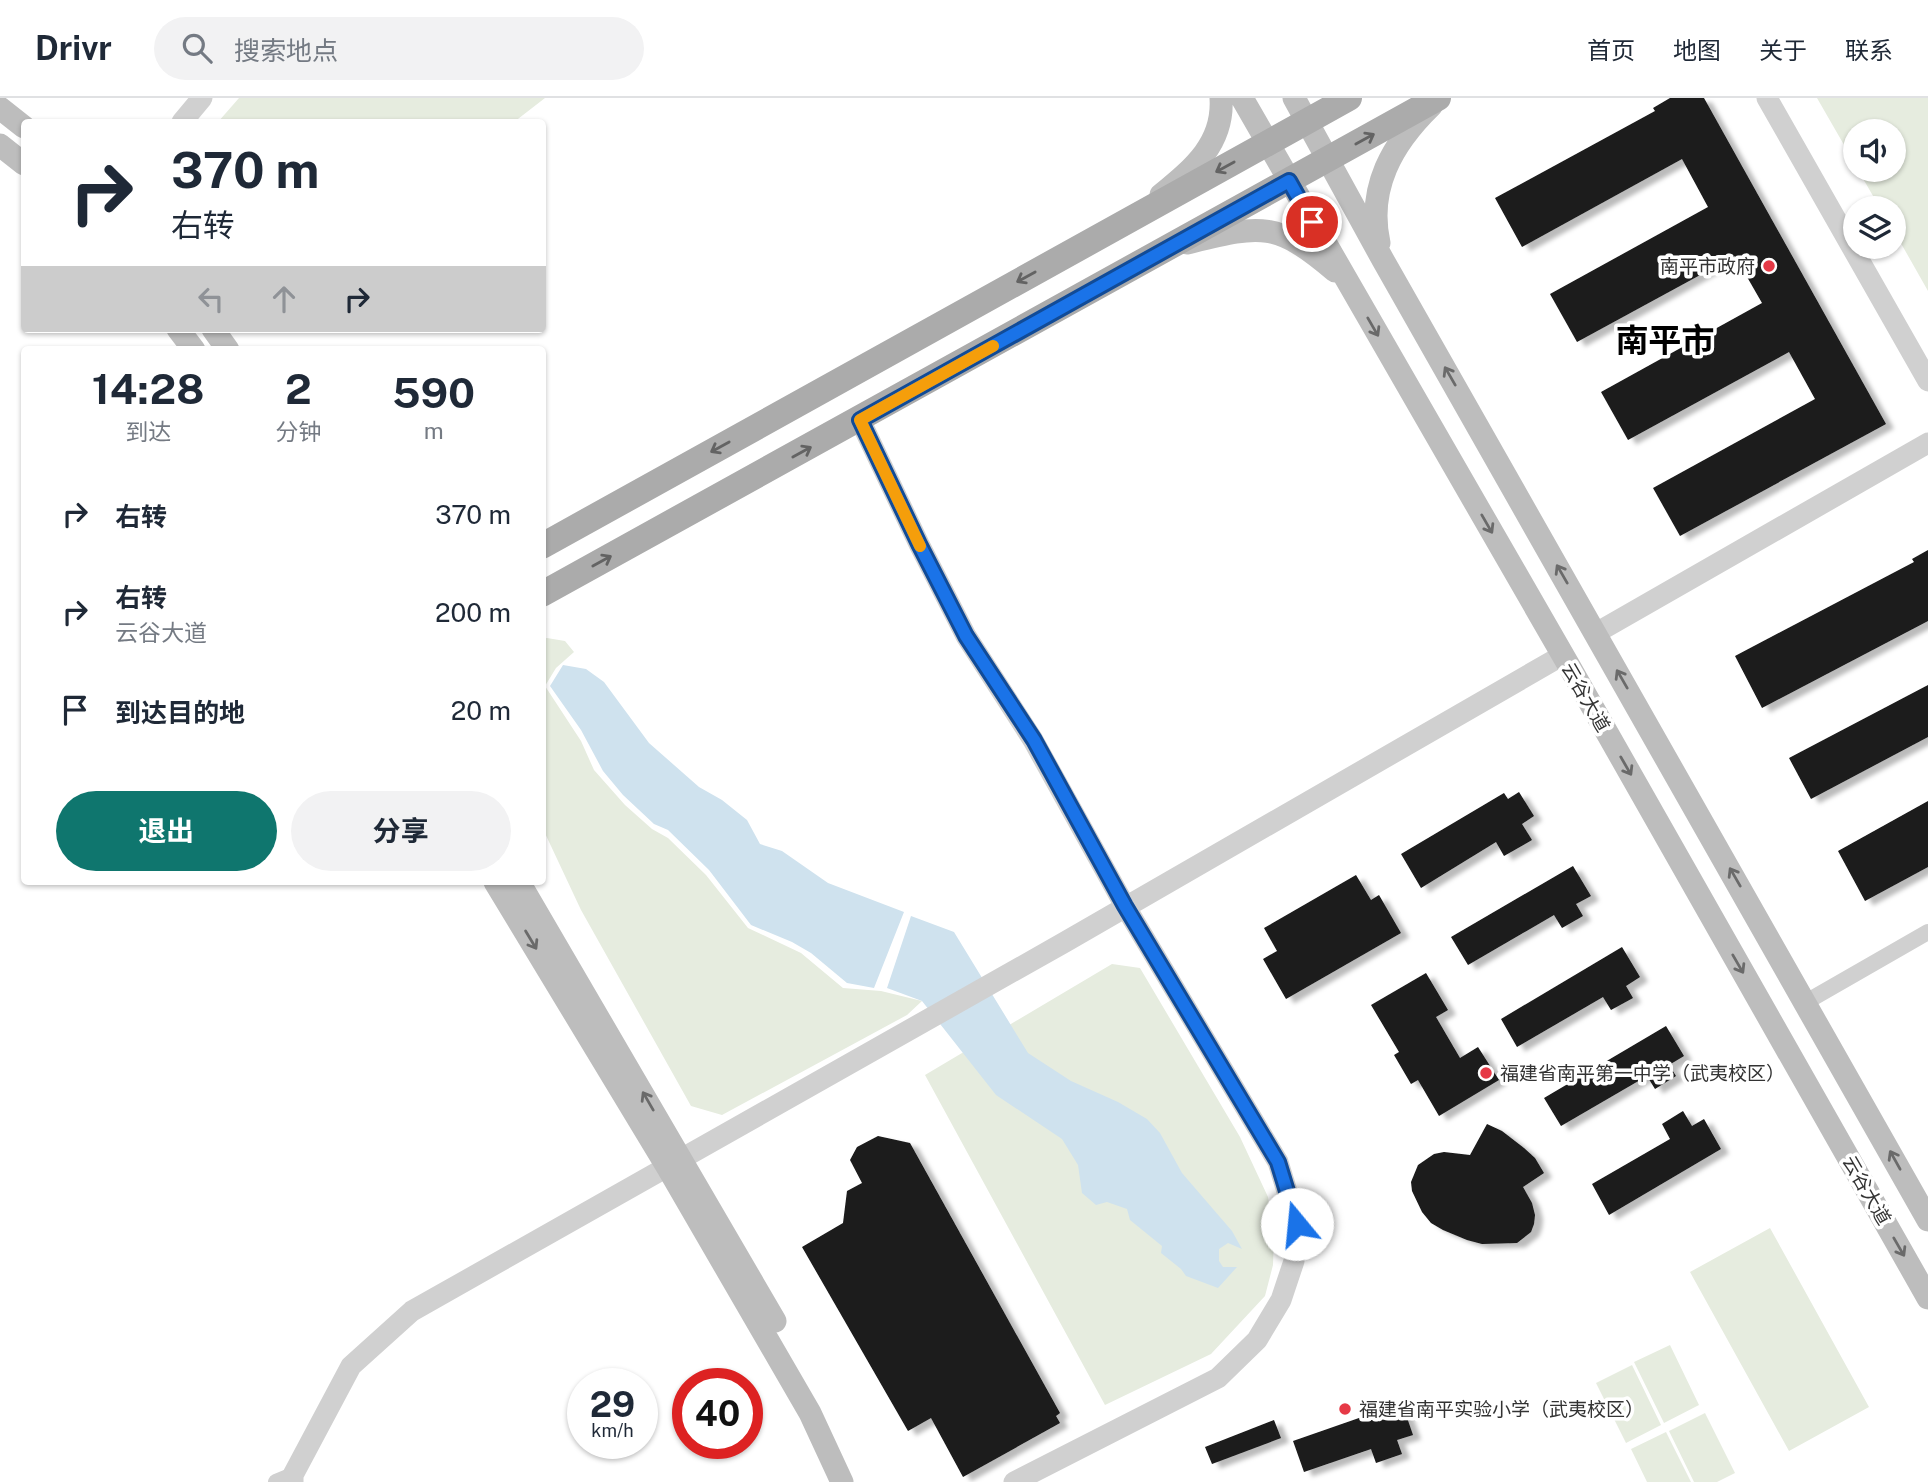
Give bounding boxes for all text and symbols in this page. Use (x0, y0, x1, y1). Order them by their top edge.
search box (154, 17, 644, 80)
text: Drivr (35, 29, 112, 67)
icon: search (178, 29, 216, 67)
text: 搜索地点 (234, 35, 338, 66)
text: 首页 (1587, 36, 1635, 64)
text: 地图 (1673, 36, 1721, 64)
text: 关于 (1759, 36, 1807, 64)
text: 联系 (1845, 36, 1893, 64)
map controls (1843, 119, 1906, 259)
button: sound (1843, 119, 1906, 182)
one-way arrow (1354, 132, 1374, 146)
text: 370 m (171, 141, 320, 199)
icon: right (56, 147, 147, 238)
one-way arrow (1215, 161, 1236, 174)
pin (1282, 192, 1342, 252)
button: layers (1843, 196, 1906, 259)
icon: arrive (1293, 203, 1331, 241)
text: 右转 (171, 207, 235, 244)
place label: 南平市政府 (1660, 255, 1755, 277)
marker: 南平市政府 (1761, 258, 1777, 274)
one-way arrow (1016, 271, 1037, 284)
icon: left (192, 280, 230, 318)
icon: ahead (265, 280, 303, 318)
icon: right (338, 280, 376, 318)
one-way arrow (1366, 317, 1380, 337)
district label: 南平市 (1616, 321, 1715, 359)
text: 14:28 (92, 364, 204, 413)
text: 2 (285, 364, 312, 413)
one-way arrow (1443, 367, 1457, 387)
text: 590 (392, 368, 475, 417)
text: m (424, 417, 444, 444)
text: 到达 (125, 418, 171, 445)
text: 分钟 (275, 418, 321, 445)
one-way arrow (710, 441, 731, 454)
one-way arrow (791, 445, 811, 459)
icon: right (56, 495, 94, 533)
text: 370 m (435, 499, 511, 530)
text: 右转 (115, 501, 167, 532)
one-way arrow (1480, 514, 1494, 534)
one-way arrow (592, 554, 612, 568)
one-way arrow (1555, 564, 1569, 584)
text: 右转 (115, 582, 167, 613)
icon: right (56, 593, 94, 631)
text: 200 m (435, 597, 511, 628)
text: 云谷大道 (115, 619, 207, 646)
street label: 云谷大道 (1557, 659, 1615, 735)
one-way arrow (1615, 669, 1629, 689)
icon: arrive (56, 691, 94, 729)
text: 20 m (451, 695, 511, 726)
text: 到达目的地 (115, 697, 245, 728)
one-way arrow (1619, 756, 1633, 776)
button: 退出 (56, 791, 277, 871)
button: 分享 (291, 791, 511, 871)
one-way arrow (1728, 867, 1742, 887)
one-way arrow (524, 929, 538, 949)
one-way arrow (1732, 953, 1745, 974)
place label: 福建省南平第一中学（武夷校区） (1500, 1062, 1785, 1084)
marker: 福建省南平第一中学（武夷校区） (1478, 1065, 1494, 1081)
one-way arrow (640, 1091, 654, 1111)
one-way arrow (1888, 1150, 1901, 1171)
street label: 云谷大道 (1838, 1152, 1896, 1228)
position arrow (1260, 1187, 1334, 1261)
one-way arrow (1893, 1236, 1906, 1257)
speed limit sign: 40 (672, 1368, 763, 1459)
text: 29 (590, 1384, 635, 1425)
place label: 福建省南平实验小学（武夷校区） (1359, 1398, 1644, 1420)
marker: 福建省南平实验小学（武夷校区） (1337, 1401, 1353, 1417)
text: km/h (591, 1420, 634, 1441)

